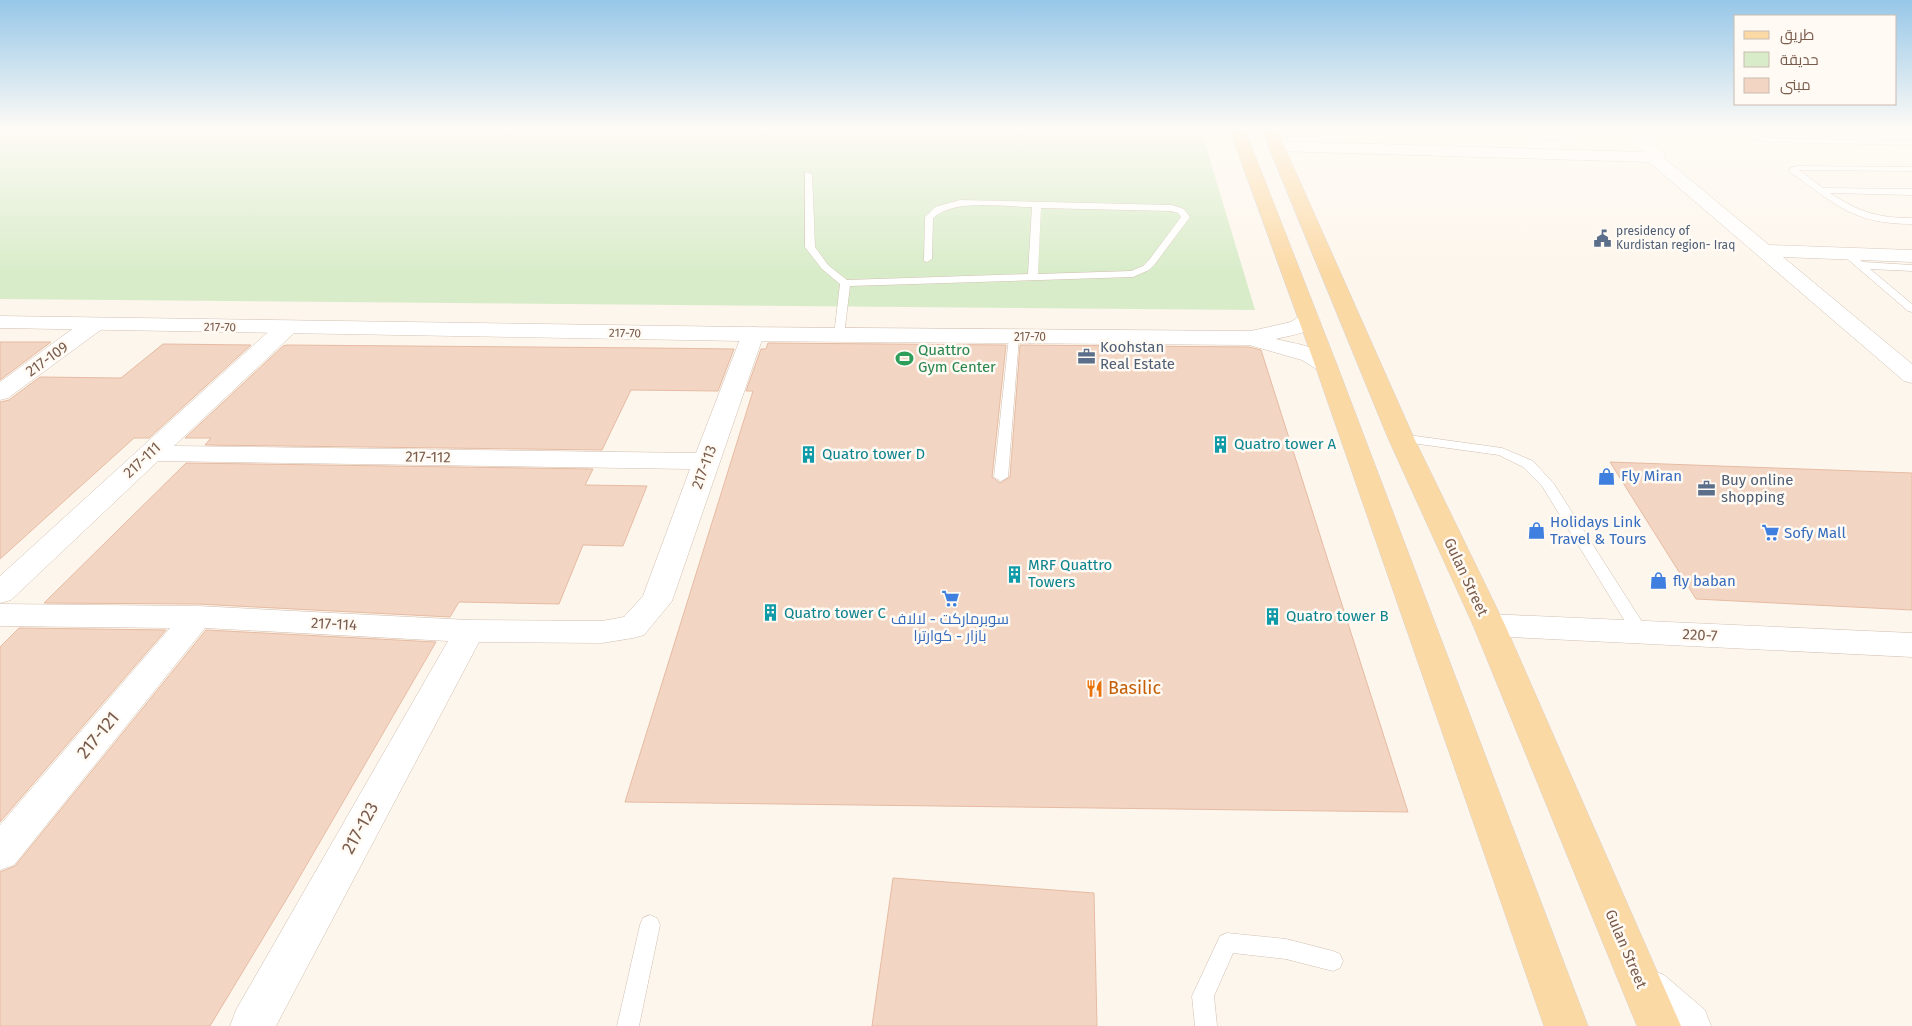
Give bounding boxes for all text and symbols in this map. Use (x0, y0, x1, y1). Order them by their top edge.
legend (1734, 15, 1897, 105)
text: طريق (1780, 26, 1814, 45)
text: حديقة (1780, 51, 1819, 69)
text: مبنى (1780, 76, 1811, 95)
place label: presidency of Kurdistan region- Iraq (1616, 224, 1735, 252)
public building icon: presidency of Kurdistan region- Iraq (1592, 228, 1612, 248)
street label: 217-70 (204, 320, 236, 334)
street label: 217-70 (609, 326, 641, 340)
street label: 217-70 (1014, 330, 1046, 344)
street label: 217-109 (22, 338, 72, 380)
place label: Koohstan Real Estate (1100, 338, 1175, 373)
place label: Quattro Gym Center (918, 341, 996, 376)
office icon: Koohstan Real Estate (1076, 346, 1096, 366)
sports icon: Quattro Gym Center (894, 349, 914, 369)
building icon: Quatro tower A (1210, 434, 1230, 454)
place label: Quatro tower A (1234, 435, 1336, 453)
street label: 217-111 (120, 438, 164, 482)
street label: 217-113 (688, 443, 720, 491)
building icon: Quatro tower D (798, 444, 818, 464)
place label: Quatro tower D (822, 445, 925, 463)
street label: 217-112 (405, 448, 451, 466)
shop icon: Fly Miran (1597, 466, 1617, 486)
place label: Fly Miran (1621, 467, 1682, 485)
place label: Buy online shopping (1721, 471, 1793, 506)
office icon: Buy online shopping (1697, 479, 1717, 499)
place label: Holidays Link Travel & Tours (1550, 513, 1646, 548)
shop icon: Holidays Link Travel & Tours (1526, 521, 1546, 541)
supermarket icon: Sofy Mall (1760, 523, 1780, 543)
place label: Sofy Mall (1784, 524, 1846, 542)
street label: Gulan Street (1440, 535, 1492, 619)
place label: MRF Quattro Towers (1028, 556, 1112, 591)
building icon: MRF Quattro Towers (1004, 564, 1024, 584)
shop icon: fly baban (1649, 571, 1669, 591)
place label: fly baban (1673, 572, 1736, 590)
supermarket icon: سوبرماركت - لالاف بازار - كوارترا (940, 588, 960, 608)
building icon: Quatro tower C (760, 603, 780, 623)
place label: Quatro tower C (784, 604, 886, 622)
building icon: Quatro tower B (1262, 606, 1282, 626)
place label: Quatro tower B (1286, 607, 1389, 625)
place label: سوبرماركت - لالاف بازار - كوارترا (891, 610, 1009, 645)
street label: 217-114 (311, 614, 357, 634)
street label: 220-7 (1682, 625, 1718, 645)
place label: Basilic (1108, 677, 1161, 699)
restaurant icon: Basilic (1084, 678, 1104, 698)
street label: 217-121 (72, 707, 124, 763)
street label: 217-123 (337, 798, 383, 858)
street label: Gulan Street (1601, 907, 1651, 992)

